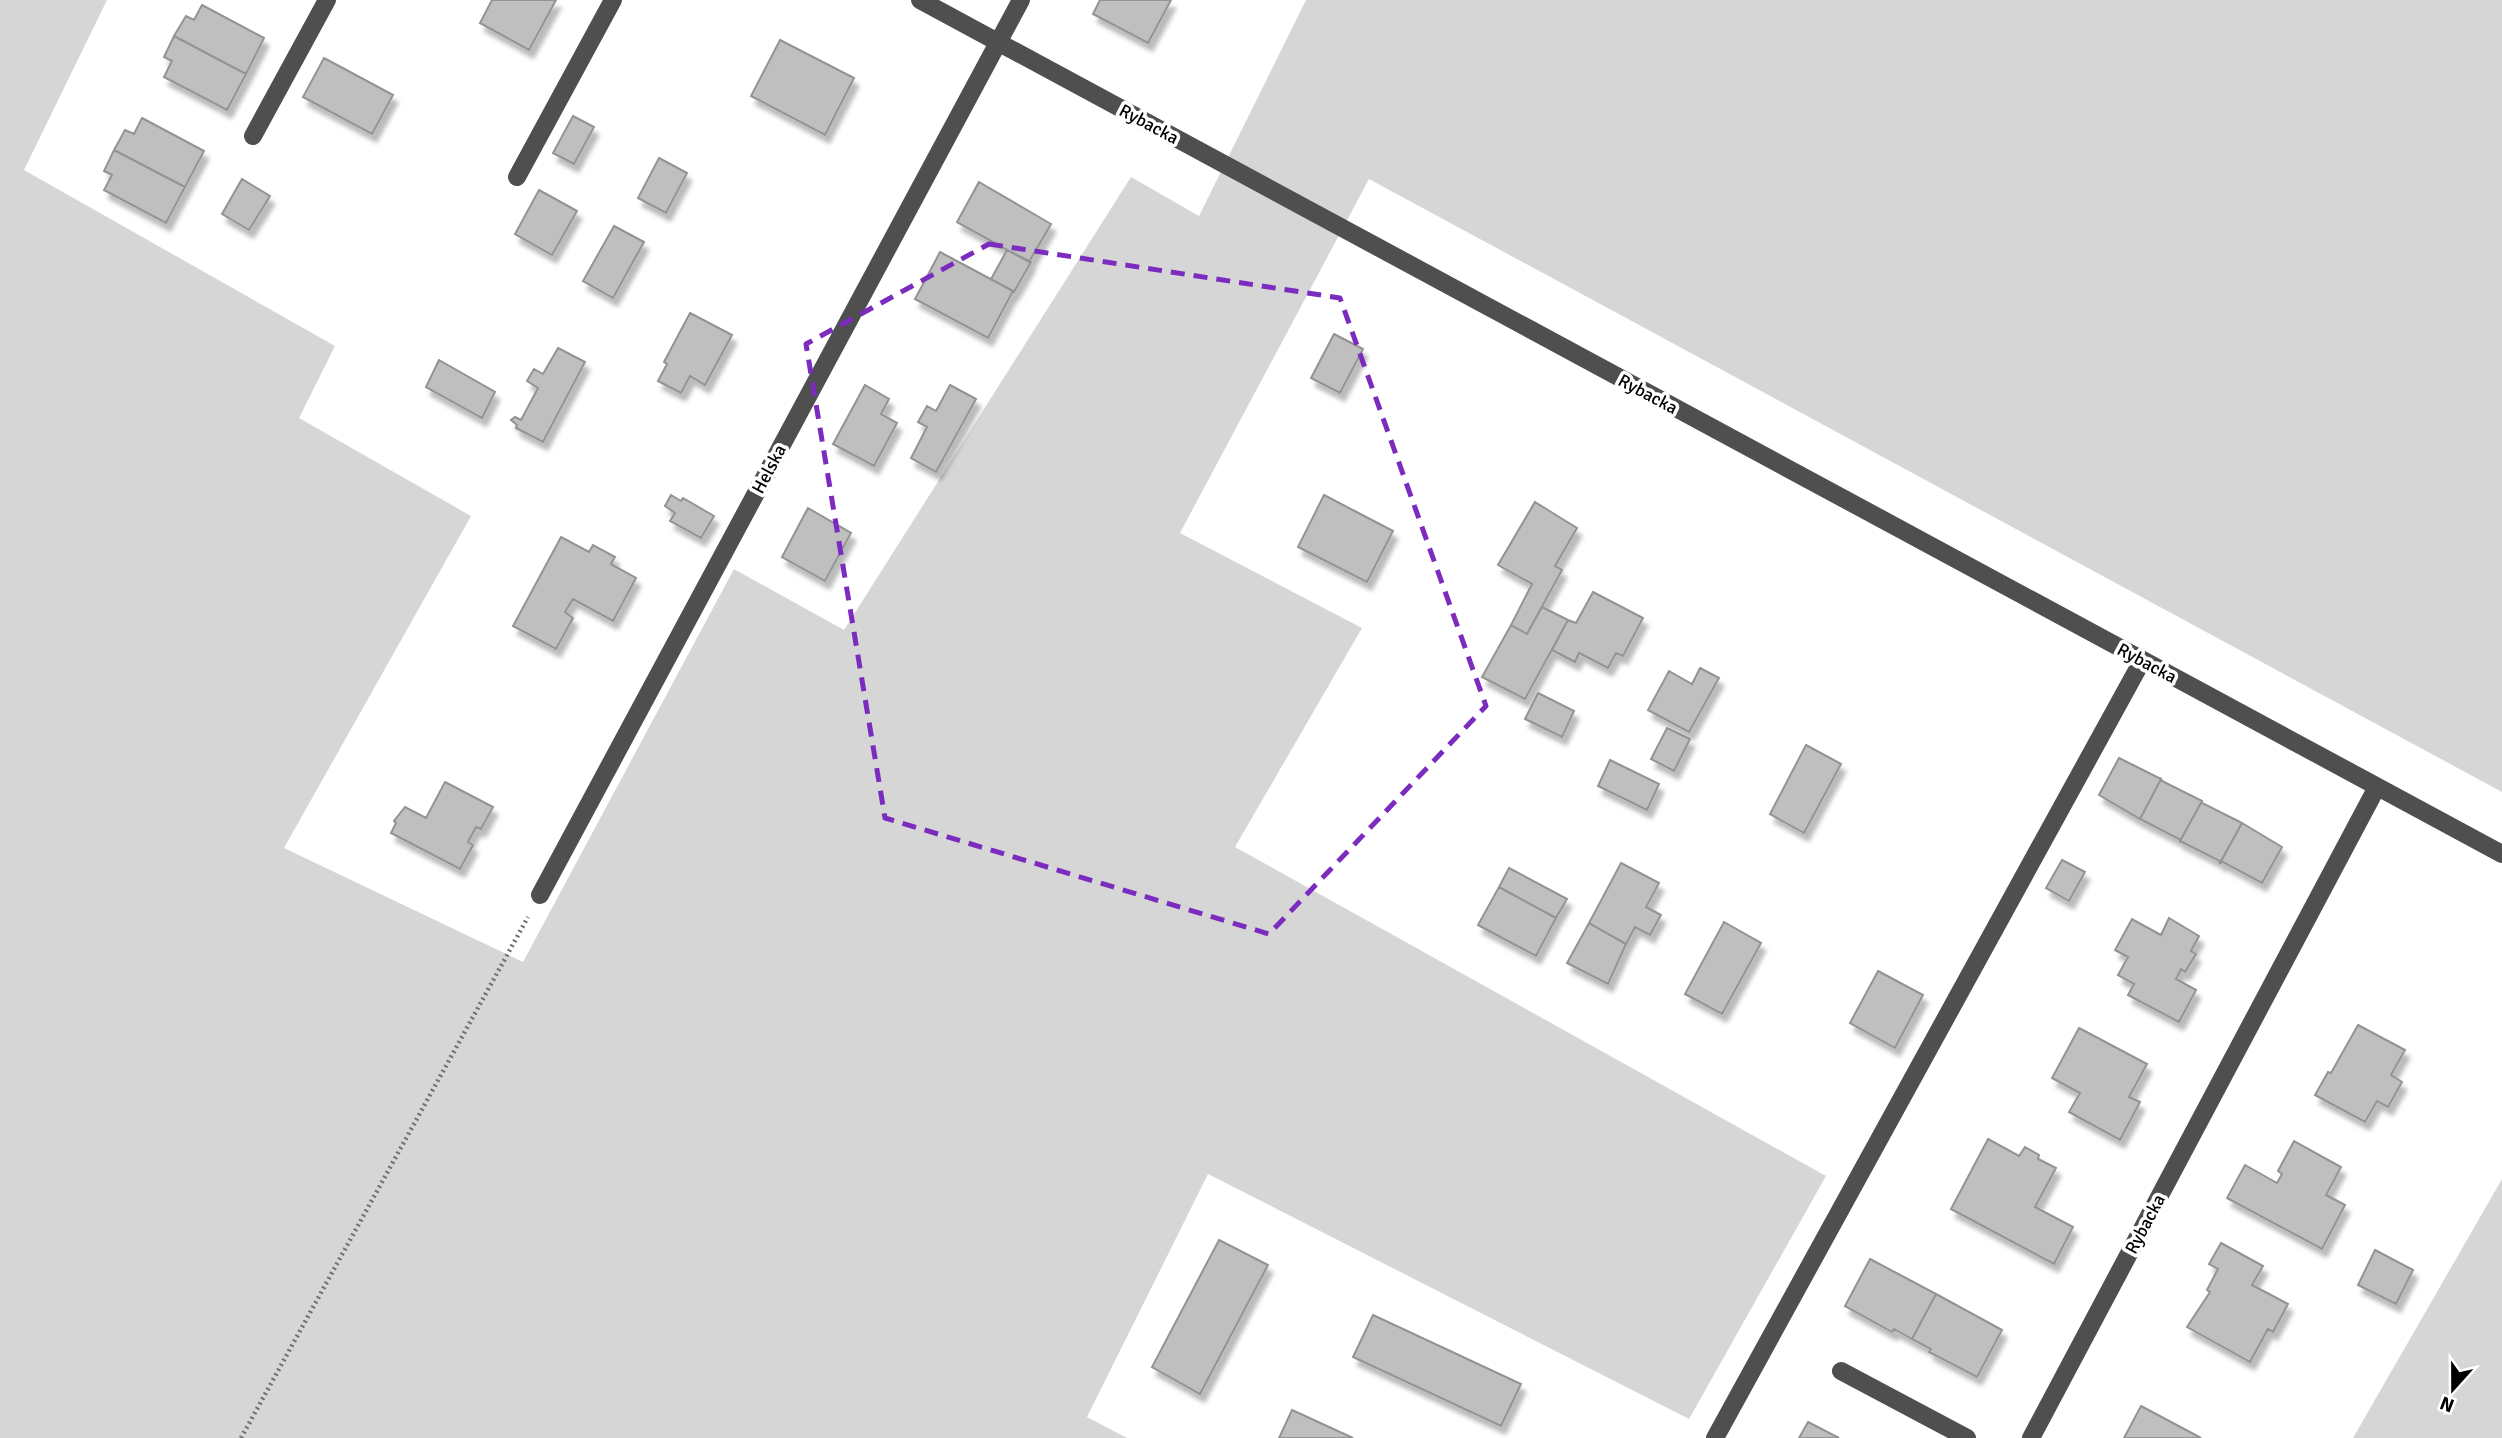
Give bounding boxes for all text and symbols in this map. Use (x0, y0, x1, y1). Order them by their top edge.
street label: Rybacka (1115, 99, 1183, 149)
street label: Rybacka (1614, 369, 1682, 419)
street label: Helska (747, 441, 791, 497)
street label: Rybacka (2113, 638, 2181, 688)
street label: Rybacka (2120, 1190, 2170, 1258)
north arrow (2418, 1354, 2488, 1424)
text: N (2437, 1390, 2458, 1418)

